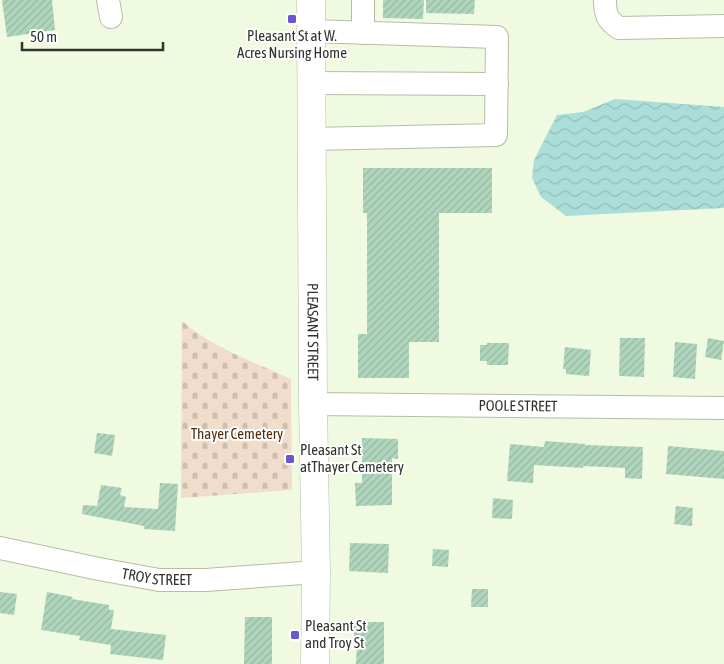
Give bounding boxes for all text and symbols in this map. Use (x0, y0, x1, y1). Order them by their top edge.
marker: Pleasant St at W. Acres Nursing Home (286, 13, 298, 25)
scale bar (22, 20, 164, 52)
place label: Pleasant St at W. Acres Nursing Home (237, 27, 347, 61)
text: 50 m (30, 28, 57, 45)
street label: PLEASANT STREET (304, 283, 322, 381)
street label: POOLE STREET (478, 397, 558, 414)
park label: Thayer Cemetery (191, 425, 283, 442)
place label: Pleasant St atThayer Cemetery (300, 441, 404, 475)
marker: Pleasant St atThayer Cemetery (284, 453, 296, 465)
street label: TROY STREET (121, 564, 193, 588)
place label: Pleasant St and Troy St (305, 617, 367, 651)
marker: Pleasant St and Troy St (289, 629, 301, 641)

